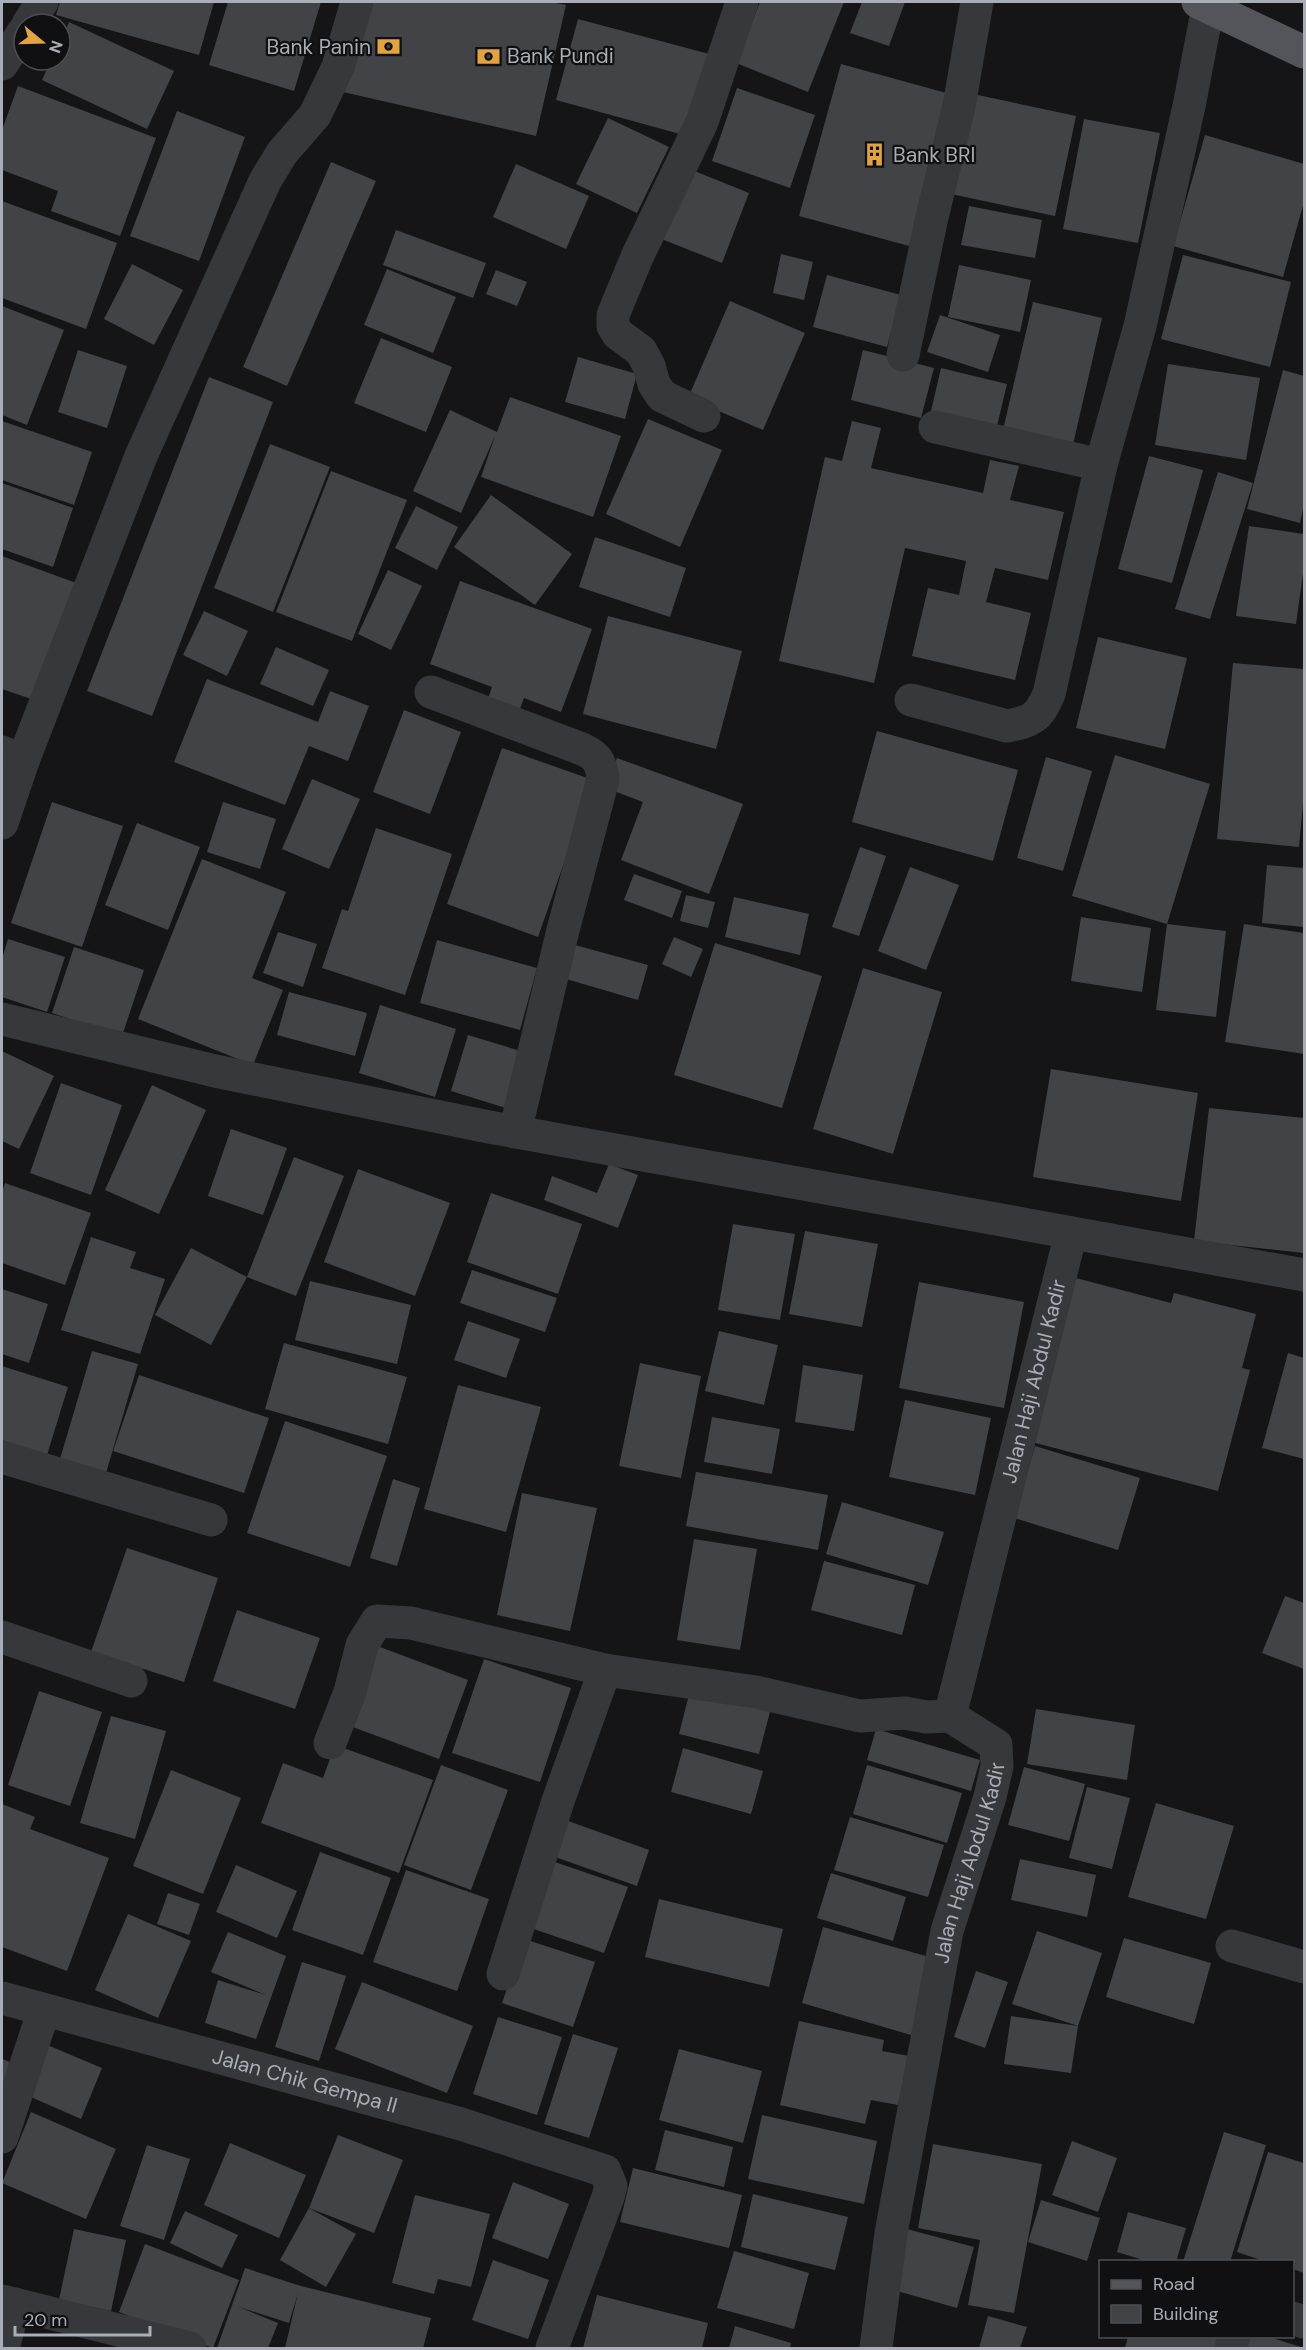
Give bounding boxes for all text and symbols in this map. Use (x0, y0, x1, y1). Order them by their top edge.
north arrow (12, 12, 72, 72)
place label: Bank Panin (266, 33, 371, 61)
bank icon: Bank Panin (376, 34, 402, 60)
text: N (44, 38, 68, 56)
place label: Bank Pundi (507, 42, 614, 70)
bank icon: Bank Pundi (476, 43, 502, 69)
place label: Bank BRI (893, 141, 975, 169)
building icon: Bank BRI (862, 142, 888, 168)
street label: Jalan Haji Abdul Kadir (995, 1276, 1073, 1486)
street label: Jalan Haji Abdul Kadir (927, 1761, 1011, 1966)
street label: Jalan Chik Gempa II (209, 2042, 400, 2120)
legend (1099, 2260, 1294, 2338)
text: Road (1153, 2272, 1195, 2296)
scale bar (15, 2299, 150, 2337)
text: Building (1153, 2302, 1218, 2326)
text: 20 m (24, 2308, 67, 2332)

